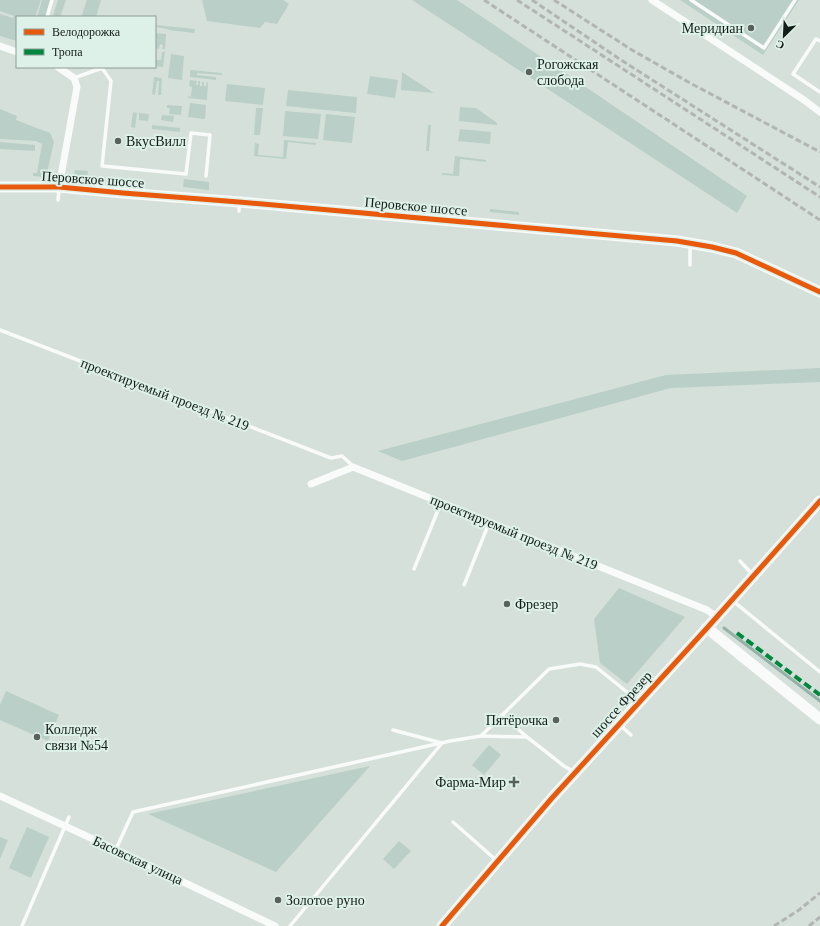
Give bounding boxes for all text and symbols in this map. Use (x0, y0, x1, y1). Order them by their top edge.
legend (16, 16, 156, 68)
north arrow (764, 16, 804, 56)
place label: Меридиан (682, 21, 744, 36)
marker: Меридиан (746, 23, 756, 33)
text: Велодорожка (52, 25, 121, 39)
text: С (774, 38, 786, 52)
text: Тропа (52, 45, 83, 59)
place label: Рогожская слобода (537, 57, 599, 88)
marker: Рогожская слобода (524, 67, 534, 77)
place label: ВкусВилл (126, 134, 186, 149)
marker: ВкусВилл (113, 136, 123, 146)
street label: Перовское шоссе (41, 168, 145, 191)
street label: Перовское шоссе (364, 195, 468, 218)
street label: проектируемый проезд № 219 (79, 355, 251, 434)
street label: проектируемый проезд № 219 (428, 492, 600, 573)
place label: Фрезер (515, 597, 558, 612)
marker: Фрезер (502, 599, 512, 609)
street label: шоссе Фрезер (588, 668, 655, 740)
place label: Пятёрочка (486, 713, 549, 728)
marker: Пятёрочка (551, 715, 561, 725)
place label: Колледж связи №54 (45, 722, 108, 753)
marker: Колледж связи №54 (32, 732, 42, 742)
place label: Фарма-Мир (435, 775, 506, 790)
marker: Фарма-Мир (509, 777, 519, 787)
street label: Басовская улица (90, 833, 186, 888)
place label: Золотое руно (286, 893, 365, 908)
marker: Золотое руно (273, 895, 283, 905)

